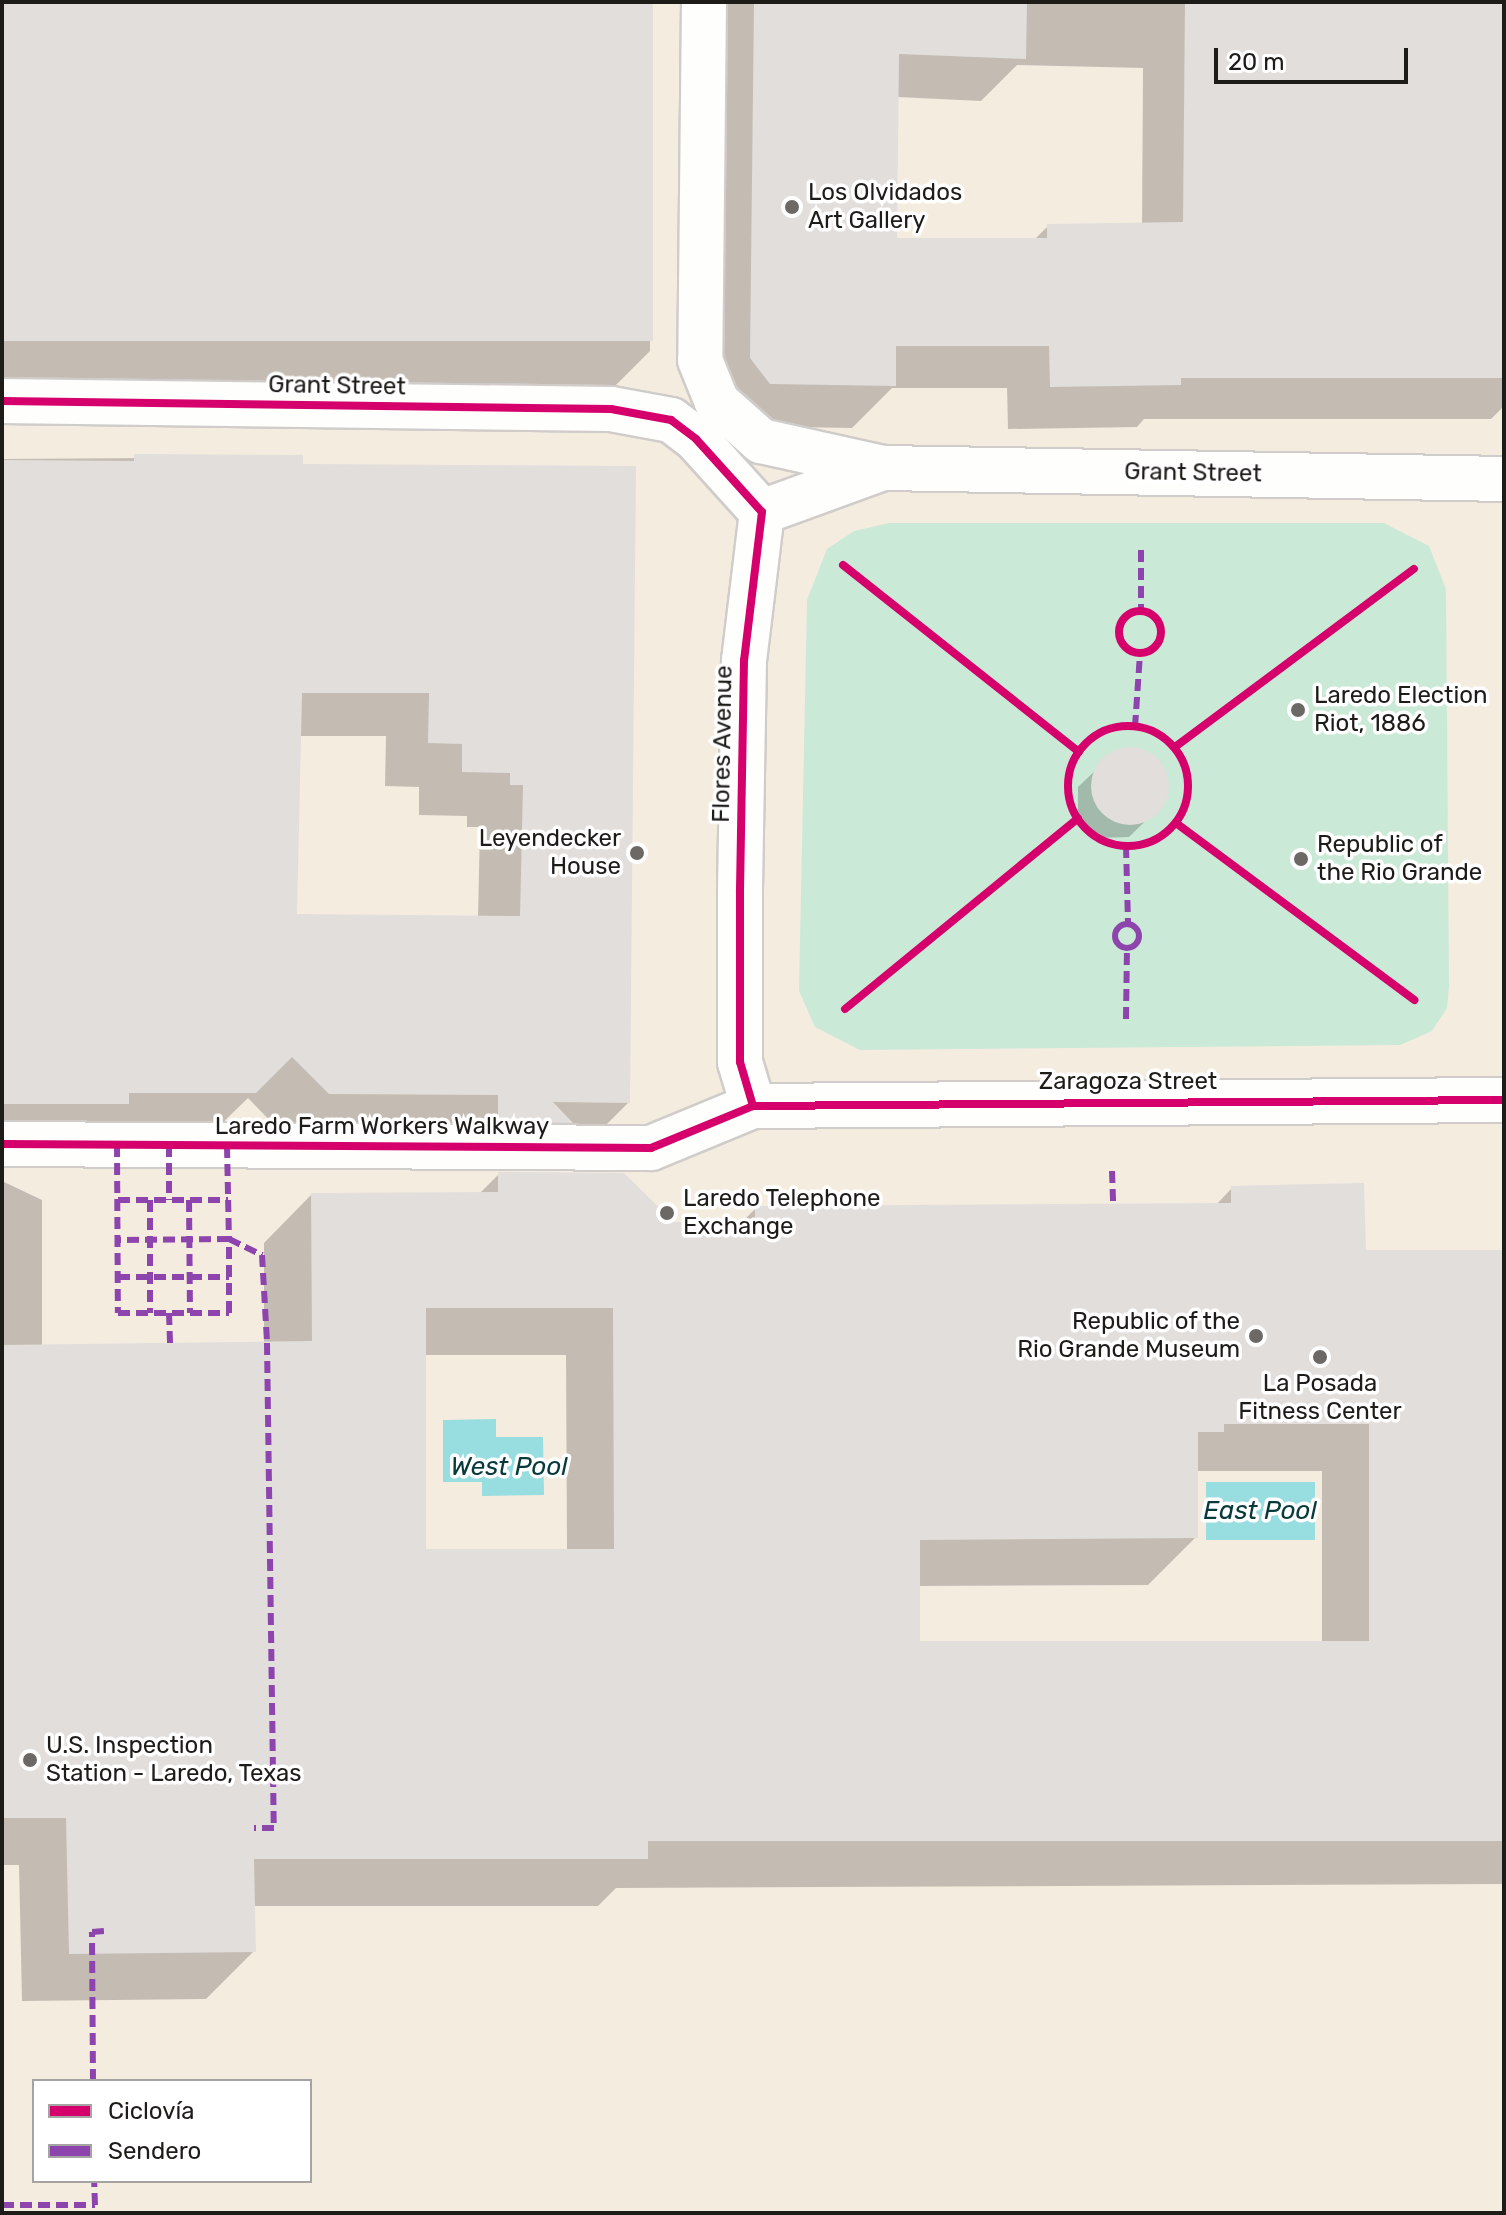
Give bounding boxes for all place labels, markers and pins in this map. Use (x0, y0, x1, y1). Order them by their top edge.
place label: Los Olvidados Art Gallery (808, 179, 962, 235)
marker: Los Olvidados Art Gallery (783, 198, 801, 216)
place label: Laredo Election Riot, 1886 (1314, 682, 1488, 738)
marker: Laredo Election Riot, 1886 (1289, 701, 1307, 719)
place label: Leyendecker House (479, 825, 621, 881)
place label: Republic of the Rio Grande (1317, 831, 1482, 887)
marker: Leyendecker House (628, 844, 646, 862)
marker: Republic of the Rio Grande (1292, 850, 1310, 868)
place label: Laredo Telephone Exchange (683, 1185, 881, 1241)
marker: Laredo Telephone Exchange (658, 1204, 676, 1222)
place label: Republic of the Rio Grande Museum (1017, 1308, 1240, 1364)
marker: Republic of the Rio Grande Museum (1247, 1327, 1265, 1345)
marker: La Posada Fitness Center (1311, 1348, 1329, 1366)
place label: La Posada Fitness Center (1238, 1370, 1402, 1426)
place label: U.S. Inspection Station - Laredo, Texas (46, 1732, 302, 1788)
marker: U.S. Inspection Station - Laredo, Texas (21, 1751, 39, 1769)

